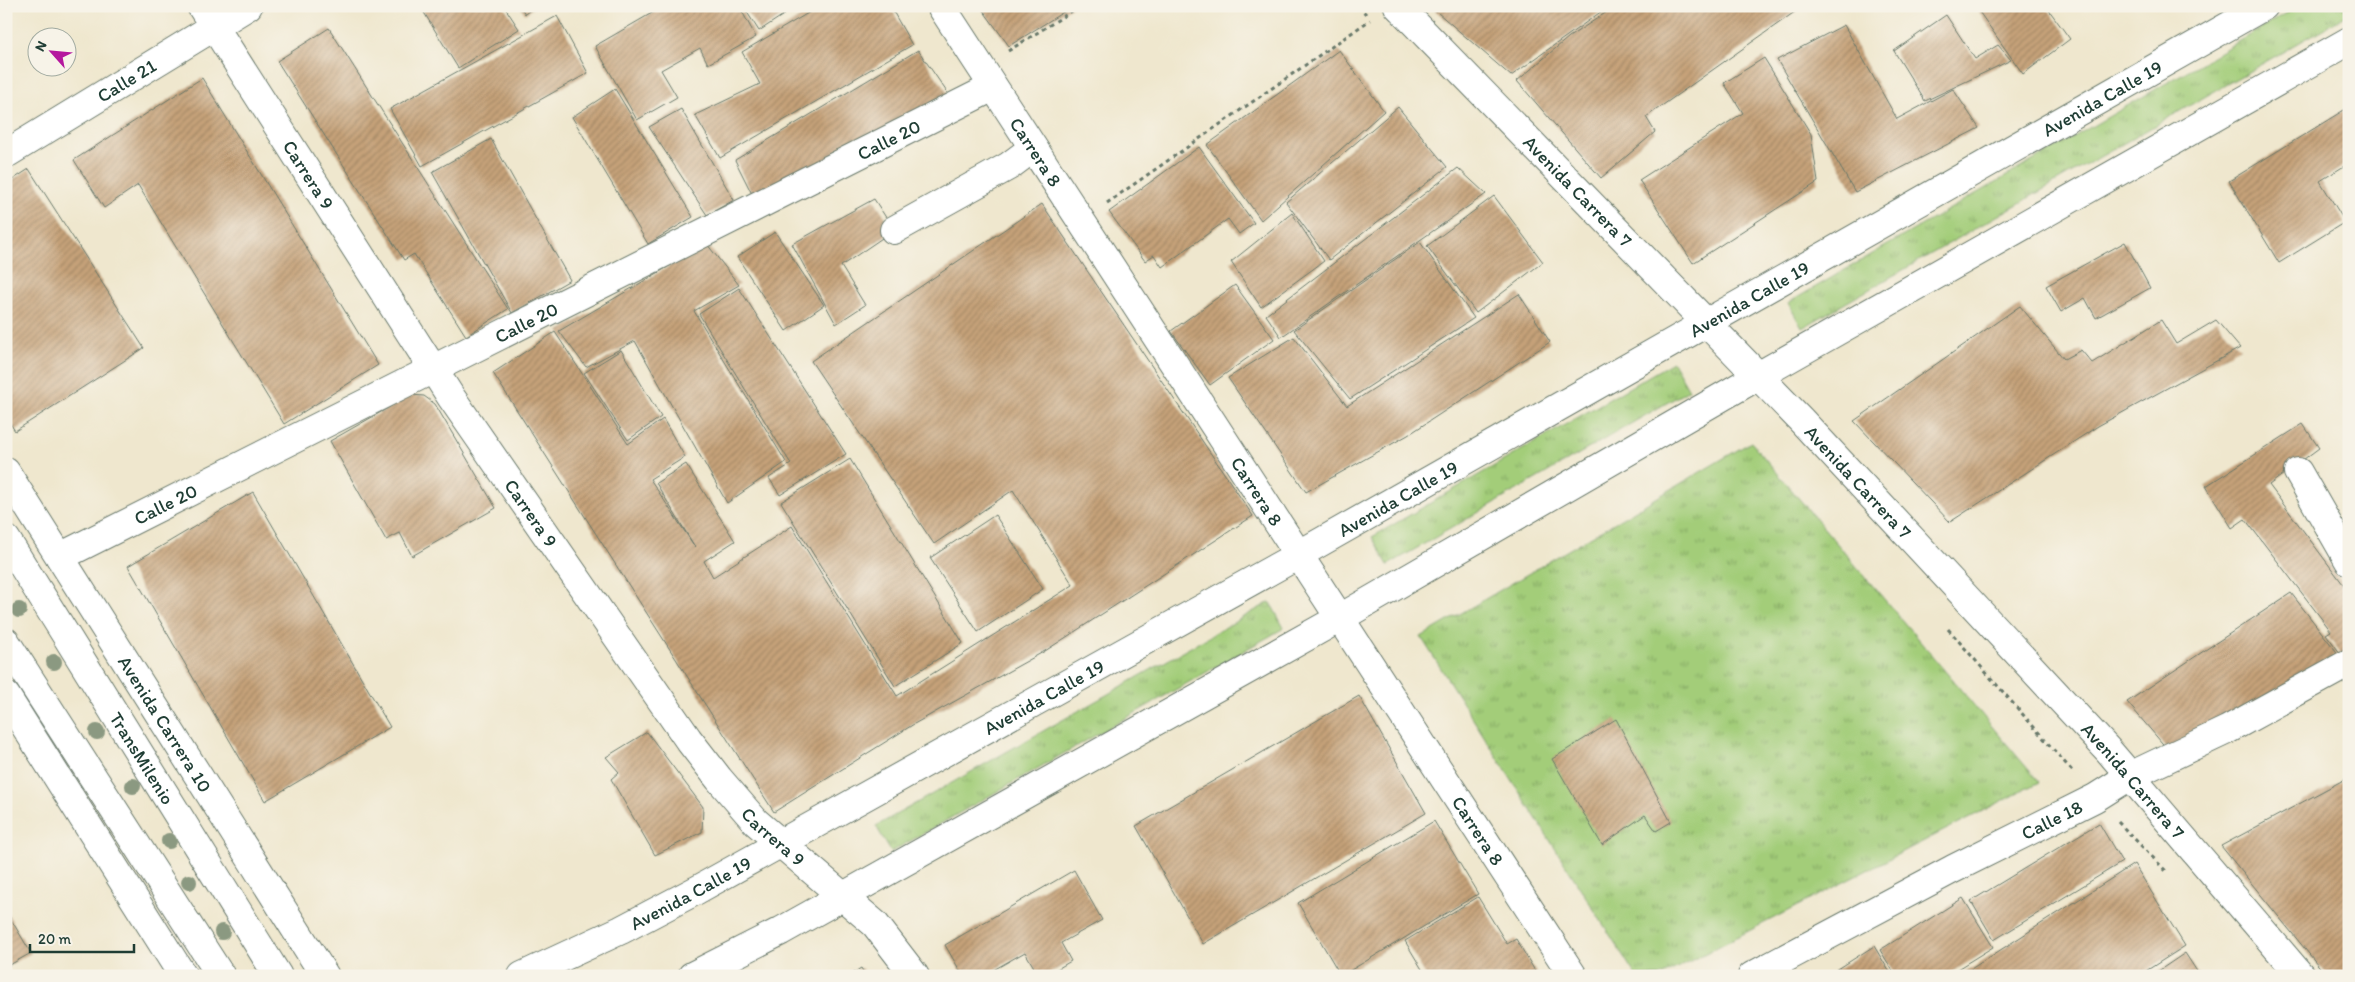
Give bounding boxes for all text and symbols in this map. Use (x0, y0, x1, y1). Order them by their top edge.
north arrow (28, 28, 78, 78)
text: N (31, 38, 51, 54)
street label: Calle 21 (93, 54, 160, 107)
street label: Avenida Calle 19 (2038, 55, 2166, 141)
street label: Carrera 8 (1005, 113, 1067, 191)
street label: Calle 20 (853, 114, 924, 165)
street label: Avenida Carrera 7 (1519, 130, 1637, 251)
street label: Carrera 9 (278, 136, 339, 213)
street label: Avenida Calle 19 (1685, 255, 1813, 342)
street label: Calle 20 (491, 297, 562, 348)
street label: Avenida Carrera 7 (1800, 420, 1917, 543)
street label: Carrera 8 (1226, 452, 1288, 530)
street label: Avenida Calle 19 (1334, 455, 1462, 541)
street label: Carrera 9 (500, 474, 563, 551)
street label: Calle 20 (130, 478, 201, 529)
street label: Avenida Carrera 10 (114, 651, 217, 796)
street label: Avenida Calle 19 (980, 654, 1108, 740)
street label: TransMilenio (105, 707, 180, 809)
street label: Avenida Carrera 7 (2077, 718, 2190, 843)
street label: Carrera 8 (1447, 791, 1509, 869)
street label: Calle 18 (2017, 795, 2086, 845)
street label: Carrera 9 (737, 802, 810, 871)
street label: Avenida Calle 19 (626, 851, 755, 935)
scale bar (30, 922, 134, 954)
text: 20 m (38, 930, 72, 948)

